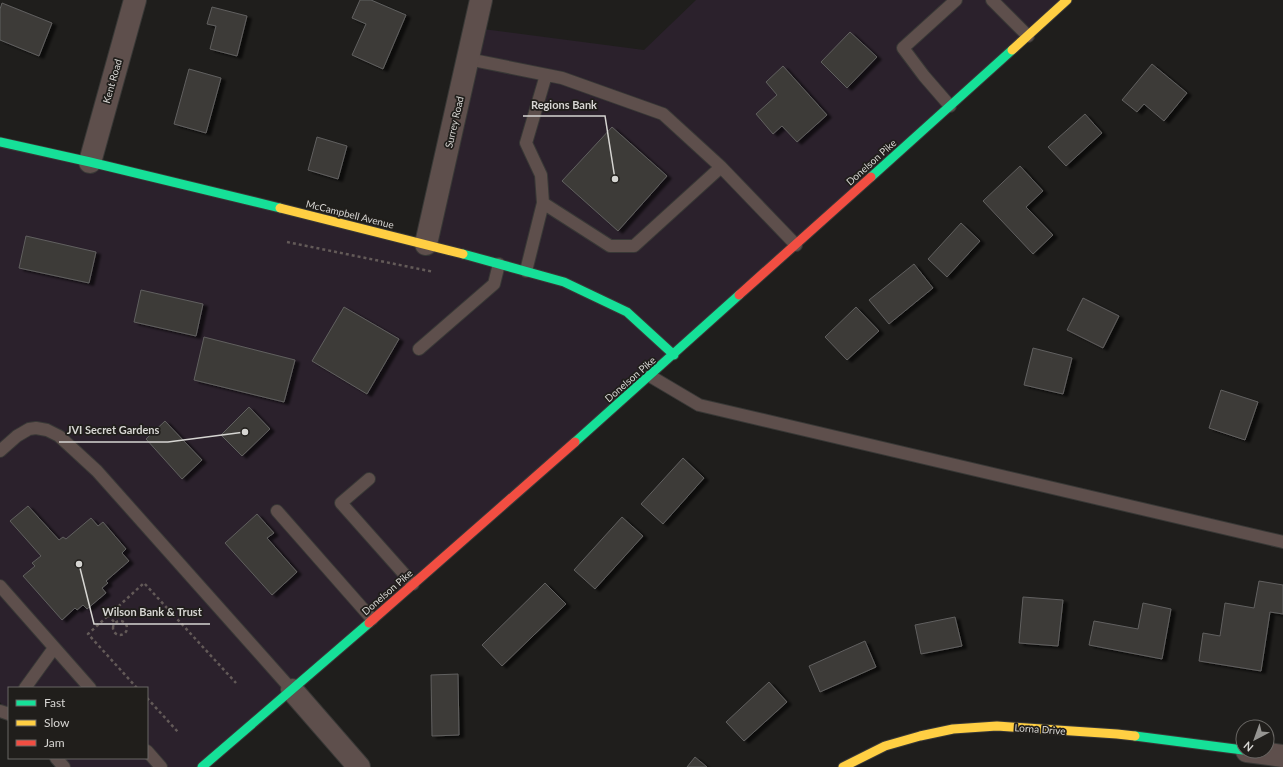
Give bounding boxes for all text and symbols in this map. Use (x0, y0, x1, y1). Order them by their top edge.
street label: Kent Road (100, 58, 124, 104)
callout: Regions Bank (523, 93, 605, 116)
street label: Surrey Road (442, 95, 466, 149)
text: Regions Bank (531, 98, 597, 111)
street label: Donelson Pike (844, 136, 898, 188)
street label: McCampbell Avenue (305, 197, 395, 231)
street label: Donelson Pike (602, 354, 658, 404)
callout: JVI Secret Gardens (59, 419, 168, 442)
text: JVI Secret Gardens (67, 423, 160, 436)
street label: Donelson Pike (359, 567, 415, 617)
callout: Wilson Bank & Trust (94, 601, 210, 624)
text: Wilson Bank & Trust (102, 605, 203, 618)
legend (8, 687, 148, 759)
text: Fast (44, 695, 66, 710)
text: Slow (44, 715, 70, 730)
north arrow (1235, 719, 1275, 759)
street label: Lorna Drive (1014, 721, 1066, 737)
text: Jam (44, 735, 65, 750)
text: N (1241, 739, 1256, 755)

